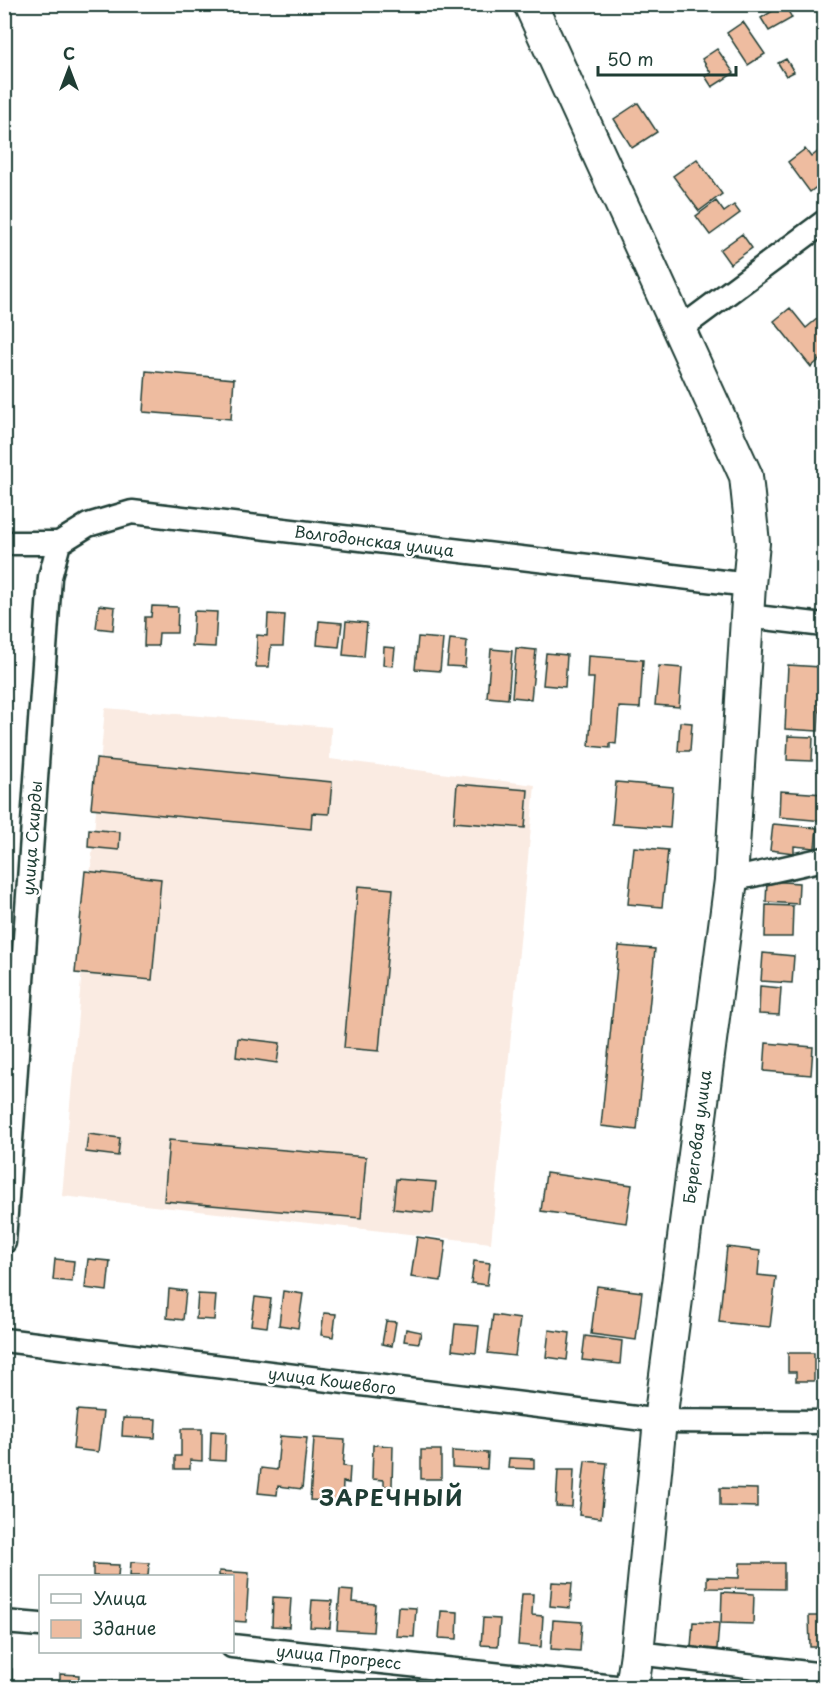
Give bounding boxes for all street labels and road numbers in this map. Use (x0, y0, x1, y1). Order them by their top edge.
street label: Волгодонская улица (293, 518, 455, 562)
street label: улица Скирды (15, 780, 47, 896)
street label: Береговая улица (676, 1069, 716, 1205)
street label: улица Кошевого (267, 1360, 397, 1400)
street label: улица Прогресс (275, 1638, 403, 1675)

